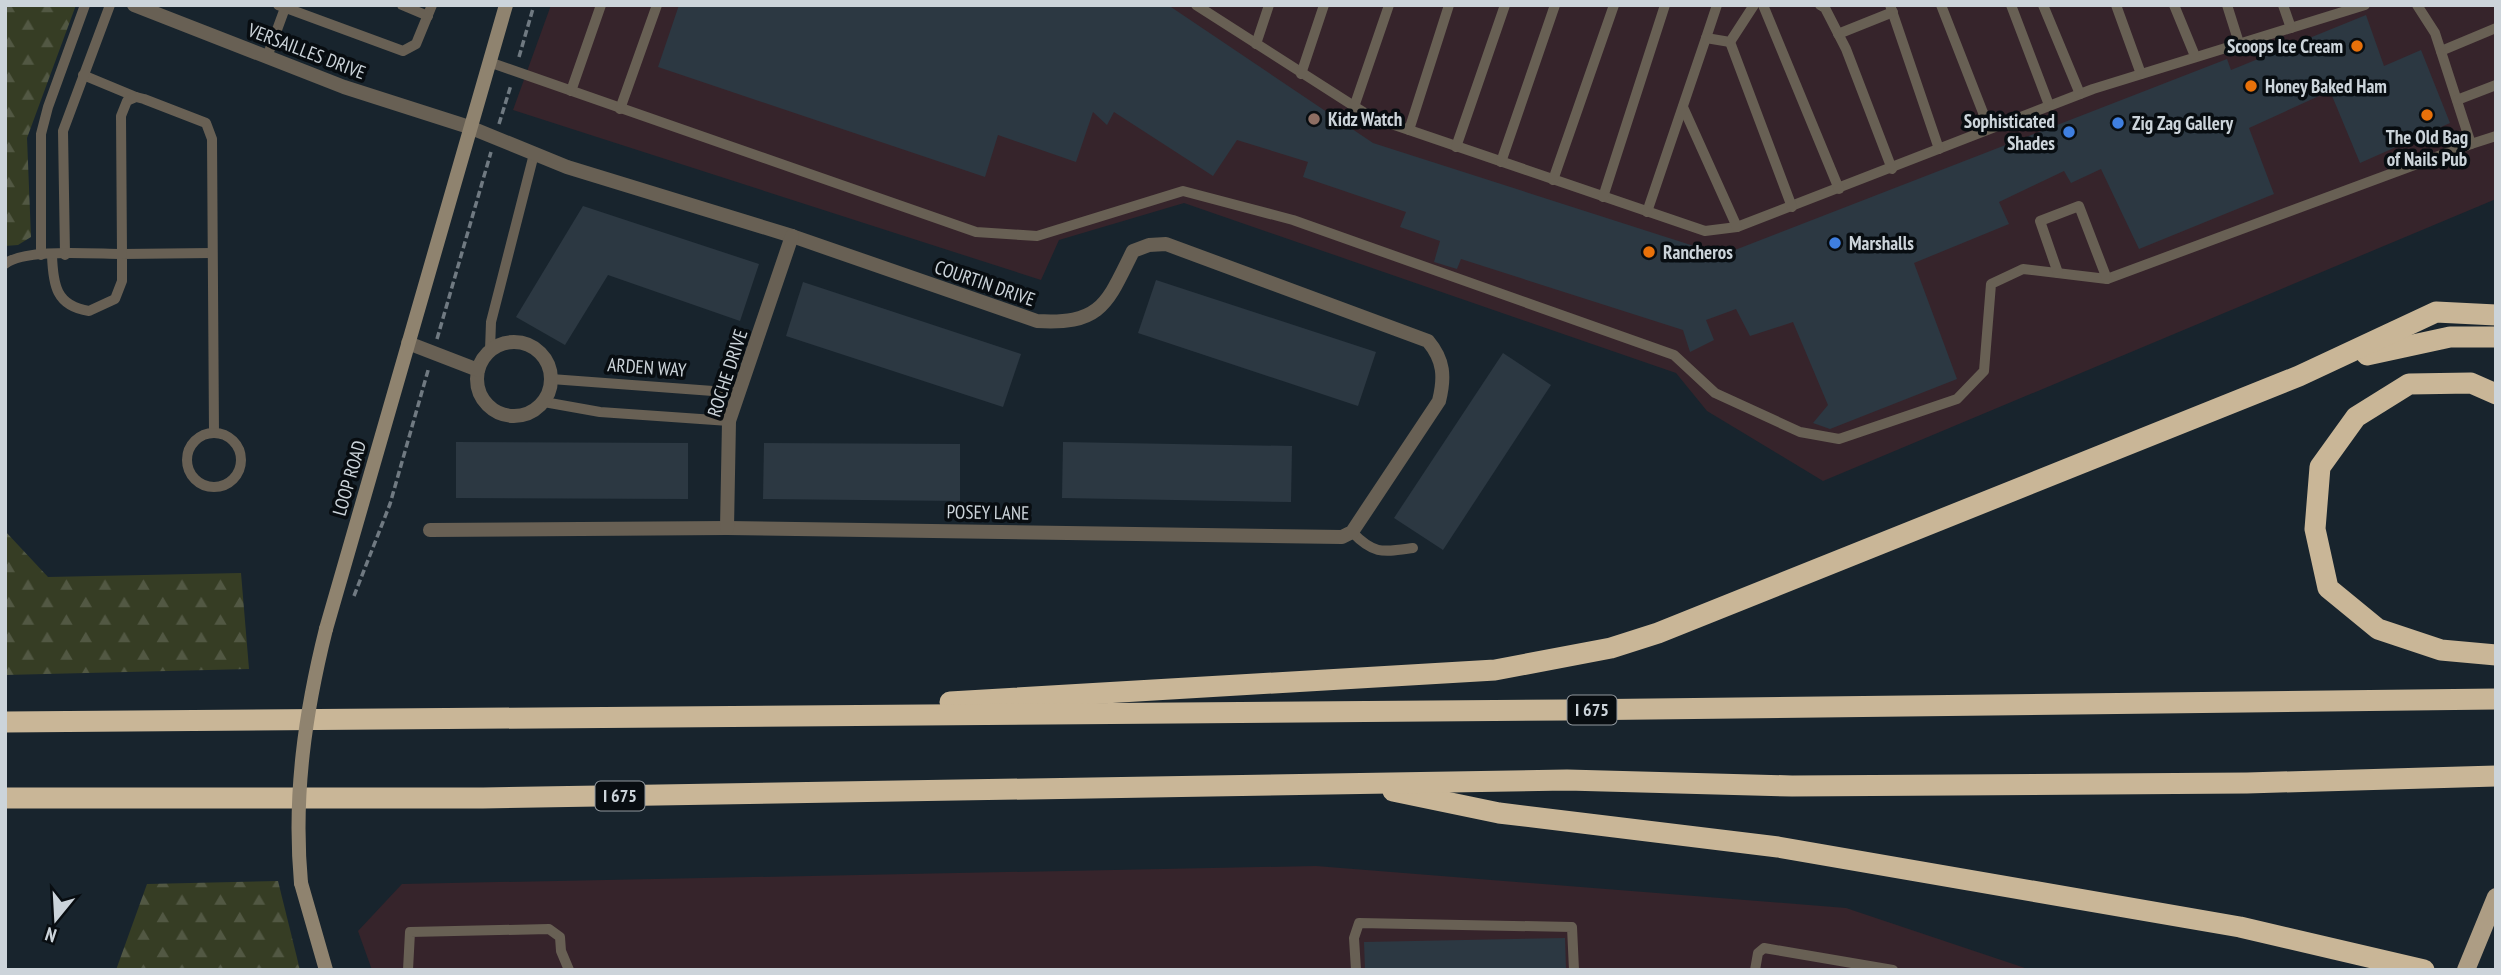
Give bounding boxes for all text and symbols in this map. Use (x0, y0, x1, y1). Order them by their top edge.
street label: VERSAILLES DRIVE (244, 17, 369, 84)
place label: Scoops Ice Cream (2227, 34, 2343, 58)
marker: Scoops Ice Cream (2349, 38, 2365, 54)
place label: Honey Baked Ham (2265, 74, 2387, 98)
marker: Honey Baked Ham (2243, 78, 2259, 94)
place label: Kidz Watch (1328, 107, 1402, 131)
marker: The Old Bag of Nails Pub (2419, 107, 2435, 123)
place label: Sophisticated Shades (1964, 109, 2055, 155)
marker: Kidz Watch (1306, 111, 1322, 127)
place label: Zig Zag Gallery (2132, 111, 2234, 135)
marker: Zig Zag Gallery (2110, 115, 2126, 131)
marker: Sophisticated Shades (2061, 124, 2077, 140)
place label: The Old Bag of Nails Pub (2386, 125, 2468, 171)
place label: Marshalls (1849, 231, 1914, 255)
marker: Marshalls (1827, 235, 1843, 251)
place label: Rancheros (1663, 240, 1733, 264)
marker: Rancheros (1641, 244, 1657, 260)
street label: COURTIN DRIVE (932, 255, 1038, 311)
street label: ROCHE DRIVE (702, 326, 752, 420)
street label: ARDEN WAY (607, 352, 688, 382)
street label: LOOP ROAD (327, 438, 371, 518)
street label: POSEY LANE (946, 499, 1030, 525)
road number: I 675 (1568, 696, 1616, 724)
road number: I 675 (596, 782, 644, 810)
north arrow (21, 884, 91, 954)
text: N (42, 922, 59, 948)

